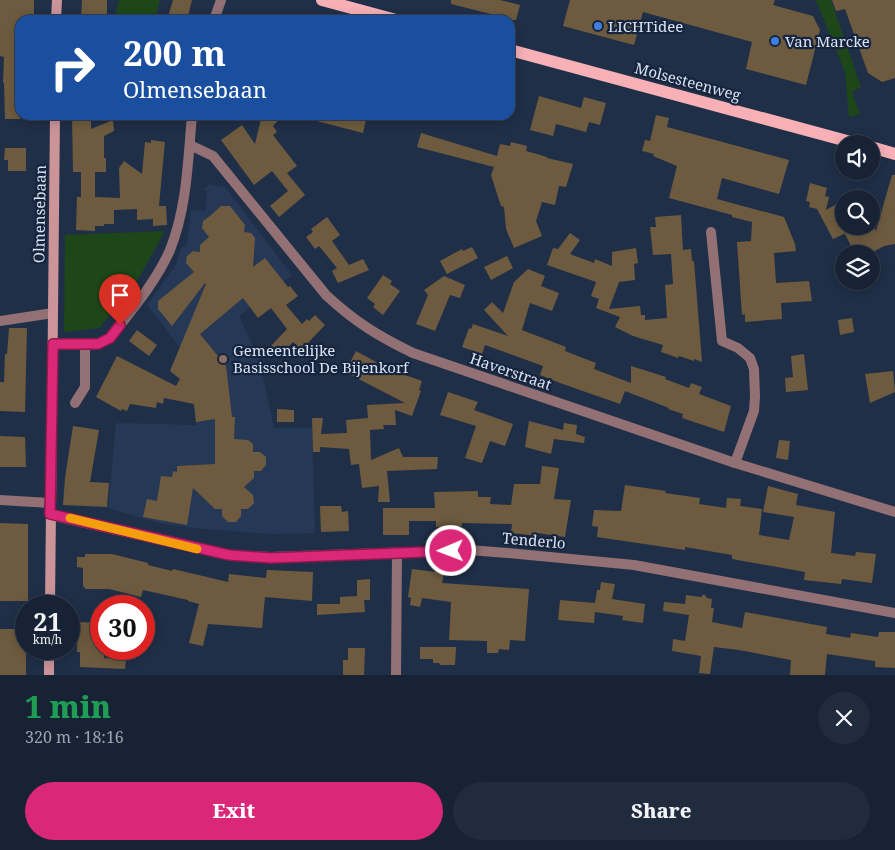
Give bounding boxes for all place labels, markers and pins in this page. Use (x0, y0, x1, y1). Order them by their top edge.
place label: LICHTidee (608, 16, 683, 36)
marker: LICHTidee (592, 20, 604, 32)
place label: Van Marcke (785, 31, 870, 51)
marker: Van Marcke (769, 35, 781, 47)
pin (99, 274, 141, 325)
place label: Gemeentelijke Basisschool De Bijenkorf (233, 340, 410, 377)
marker: Gemeentelijke Basisschool De Bijenkorf (217, 353, 229, 365)

